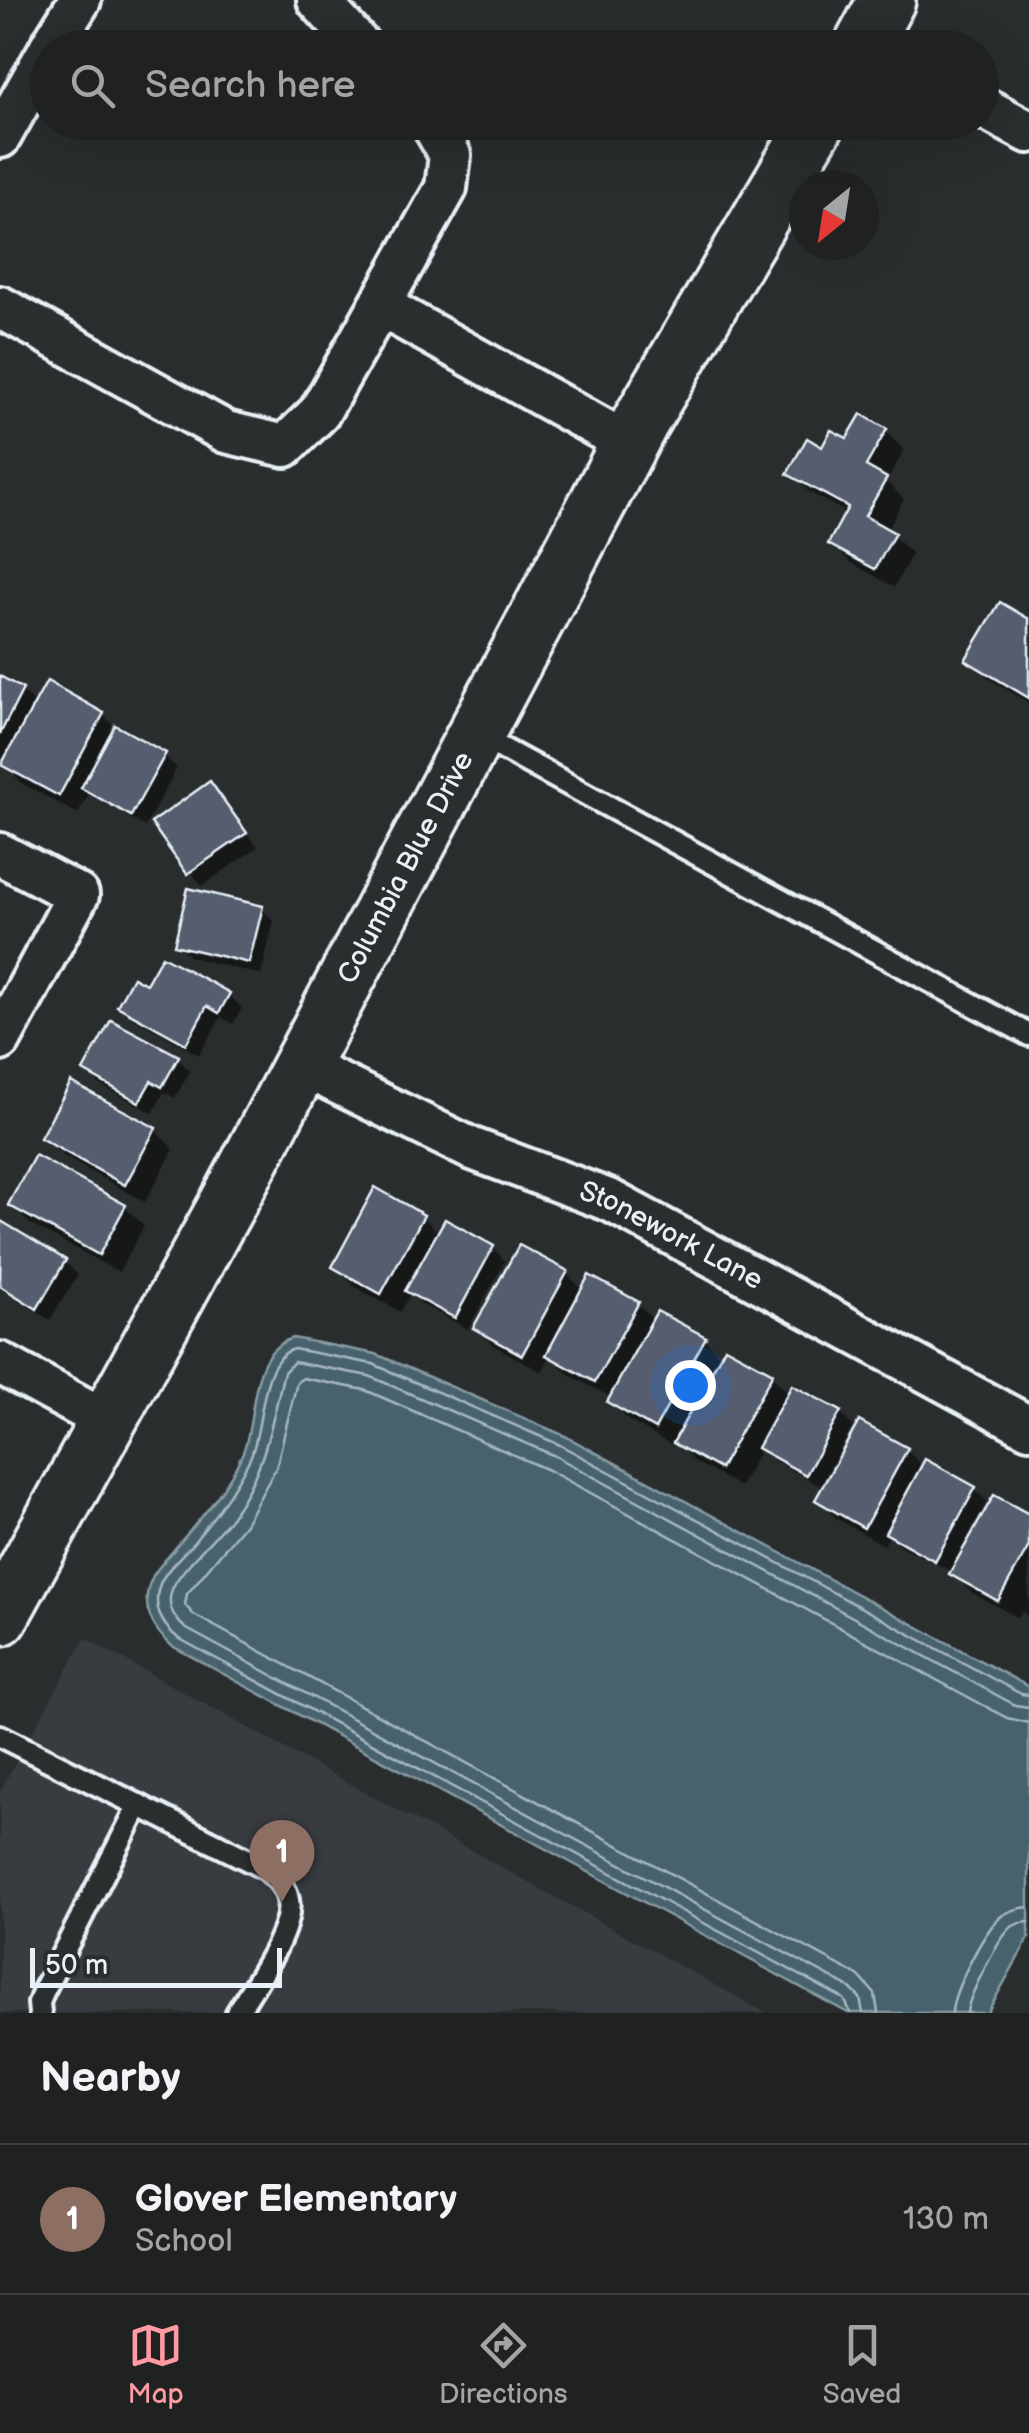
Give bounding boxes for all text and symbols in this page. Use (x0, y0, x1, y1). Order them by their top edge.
search box (30, 30, 999, 140)
icon: search (65, 58, 120, 113)
text: Search here (145, 63, 356, 108)
north arrow (789, 170, 879, 260)
street label: Columbia Blue Drive (330, 746, 480, 989)
street label: Stonework Lane (575, 1174, 769, 1297)
your location (665, 1360, 716, 1411)
pin: 1 (250, 1820, 314, 1902)
scale bar (30, 1943, 282, 1988)
text: 50 m (45, 1949, 108, 1982)
text: Nearby (40, 2053, 180, 2104)
text: Glover Elementary (135, 2177, 457, 2222)
text: 1 (66, 2200, 79, 2239)
text: 130 m (903, 2200, 989, 2239)
text: School (135, 2222, 233, 2261)
tab: Map (128, 2318, 184, 2411)
tab: Directions (439, 2318, 568, 2411)
tab: Saved (823, 2318, 901, 2411)

